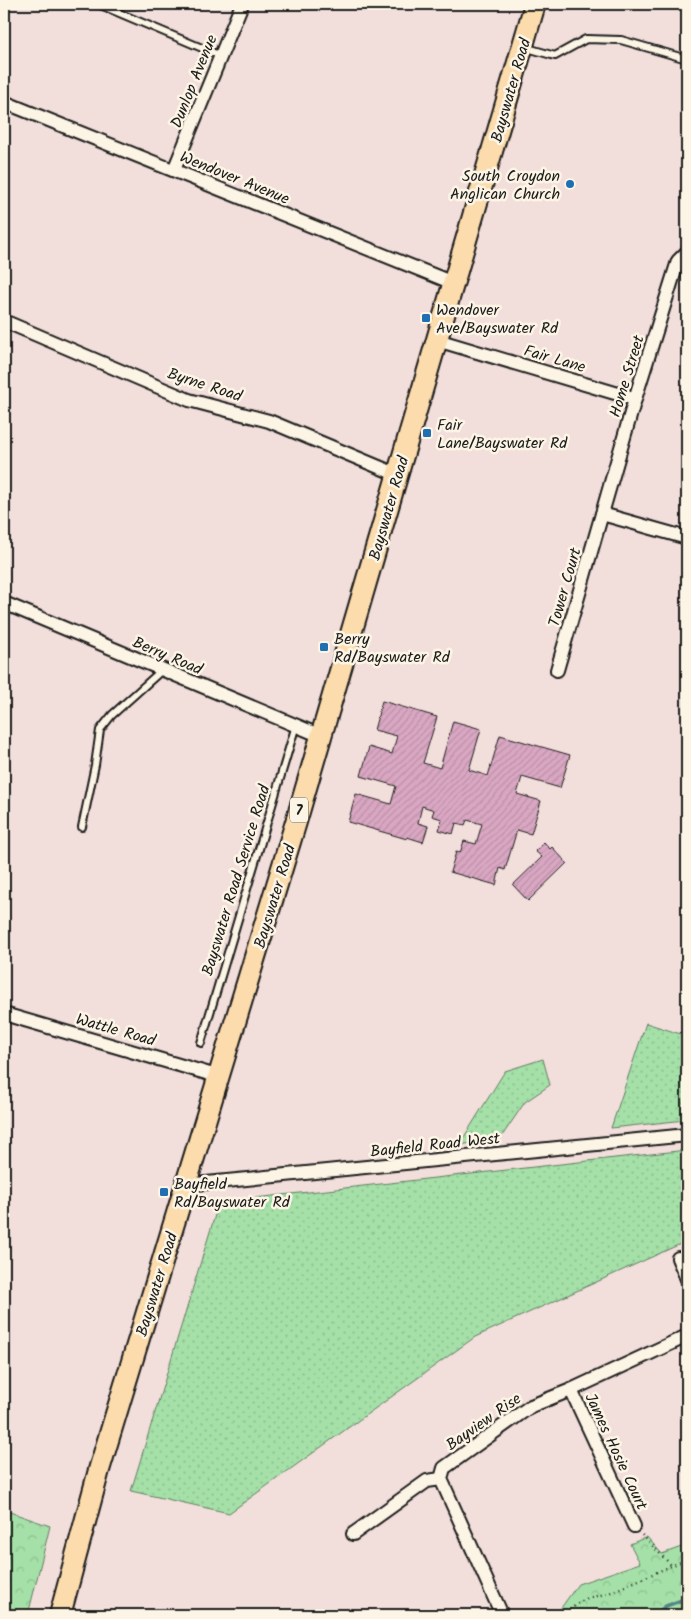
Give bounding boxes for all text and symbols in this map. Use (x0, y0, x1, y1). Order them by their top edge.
street label: Dunlop Avenue (164, 31, 225, 132)
street label: Bayswater Road (485, 34, 539, 146)
street label: Wendover Avenue (176, 145, 293, 212)
place label: South Croydon Anglican Church (450, 164, 560, 207)
marker: South Croydon Anglican Church (564, 178, 576, 190)
place label: Wendover Ave/Bayswater Rd (436, 298, 559, 341)
marker: Wendover Ave/Bayswater Rd (420, 312, 432, 324)
street label: Home Street (603, 331, 652, 421)
street label: Fair Lane (521, 339, 588, 380)
street label: Byrne Road (164, 362, 246, 410)
place label: Fair Lane/Bayswater Rd (437, 413, 568, 456)
marker: Fair Lane/Bayswater Rd (421, 427, 433, 439)
street label: Bayswater Road (363, 452, 417, 564)
street label: Tower Court (542, 544, 589, 630)
place label: Berry Rd/Bayswater Rd (334, 627, 451, 670)
street label: Berry Road (128, 630, 207, 683)
marker: Berry Rd/Bayswater Rd (318, 641, 330, 653)
street label: Bayswater Road Service Road (195, 781, 278, 979)
road number: 7 (290, 798, 308, 822)
street label: Bayswater Road (248, 840, 303, 951)
street label: Wattle Road (73, 1007, 159, 1054)
street label: Bayfield Road West (369, 1126, 502, 1165)
place label: Bayfield Rd/Bayswater Rd (174, 1172, 291, 1215)
marker: Bayfield Rd/Bayswater Rd (158, 1186, 170, 1198)
street label: Bayswater Road (130, 1228, 185, 1339)
street label: Bayview Rise (441, 1387, 527, 1458)
street label: James Hosie Court (578, 1389, 654, 1515)

